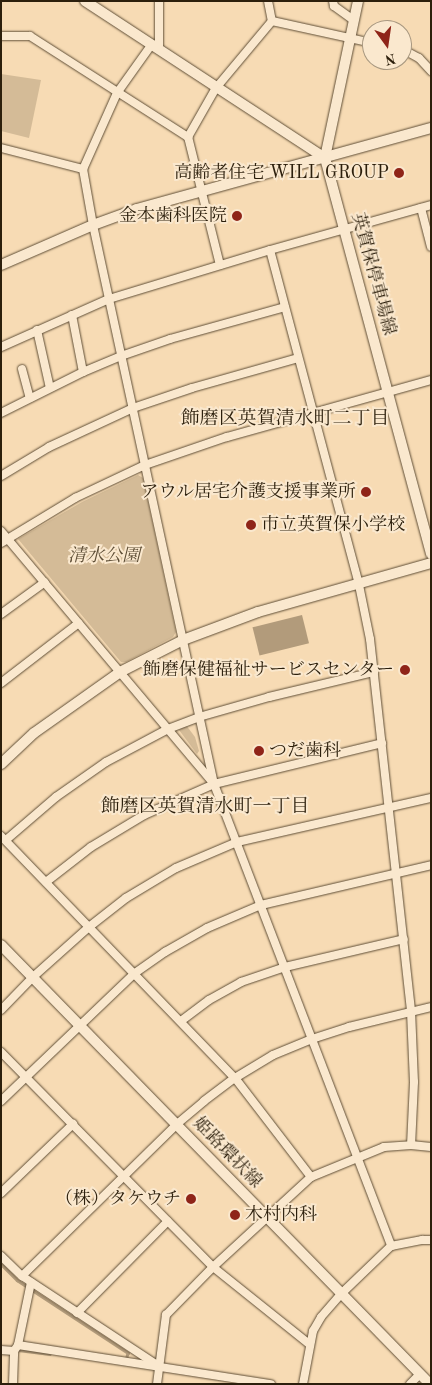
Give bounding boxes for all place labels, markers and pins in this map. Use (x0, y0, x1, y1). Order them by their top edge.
place label: 高齢者住宅 WILL GROUP (174, 162, 389, 184)
marker: 高齢者住宅 WILL GROUP (393, 167, 405, 179)
place label: 金本歯科医院 (119, 205, 227, 227)
marker: 金本歯科医院 (231, 210, 243, 222)
place label: アウル居宅介護支援事業所 (140, 481, 356, 503)
marker: アウル居宅介護支援事業所 (360, 486, 372, 498)
place label: 市立英賀保小学校 (261, 514, 405, 536)
marker: 市立英賀保小学校 (245, 519, 257, 531)
place label: 飾磨保健福祉サービスセンター (142, 659, 394, 681)
marker: 飾磨保健福祉サービスセンター (398, 663, 412, 677)
place label: つだ歯科 (269, 740, 341, 762)
marker: つだ歯科 (253, 745, 265, 757)
place label: （株）タケウチ (55, 1188, 181, 1210)
marker: （株）タケウチ (185, 1193, 197, 1205)
place label: 木村内科 (245, 1204, 317, 1226)
marker: 木村内科 (229, 1209, 241, 1221)

